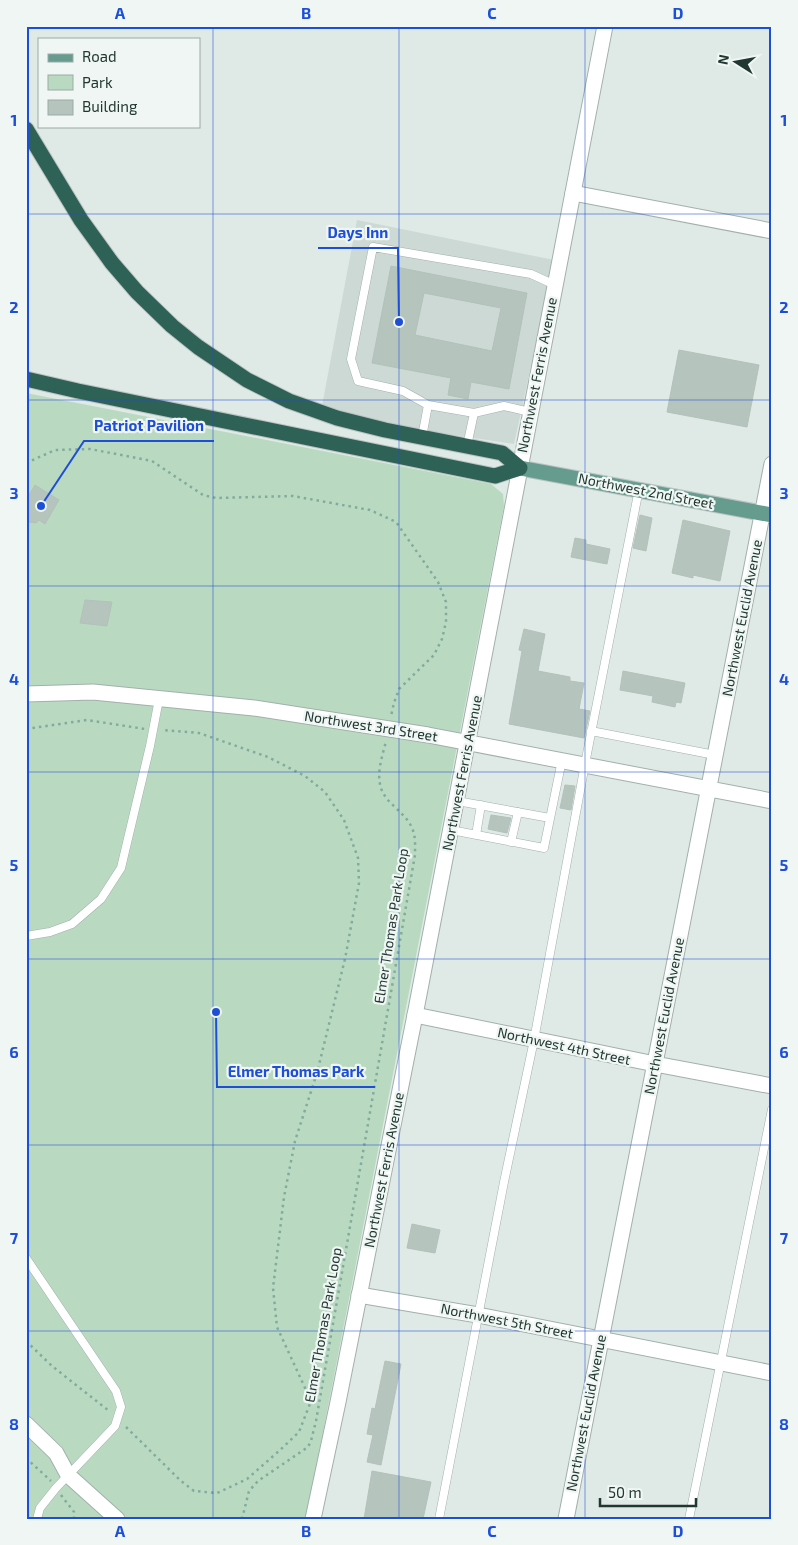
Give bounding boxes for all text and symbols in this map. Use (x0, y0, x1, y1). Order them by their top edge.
text: A (115, 3, 126, 22)
text: B (301, 3, 311, 22)
text: C (487, 3, 497, 22)
text: D (673, 3, 684, 22)
legend (38, 38, 200, 128)
north arrow (710, 38, 760, 88)
text: Road (82, 47, 117, 65)
text: N (713, 53, 732, 66)
text: Park (82, 73, 113, 91)
text: Building (82, 97, 138, 115)
text: 1 (11, 110, 17, 129)
text: 1 (781, 110, 787, 129)
callout: Days Inn (318, 218, 398, 248)
text: Days Inn (328, 223, 388, 242)
street label: Northwest Ferris Avenue (513, 296, 560, 454)
text: 2 (9, 297, 19, 316)
text: 2 (779, 297, 789, 316)
callout: Patriot Pavilion (84, 411, 214, 441)
text: Patriot Pavilion (94, 416, 204, 434)
street label: Northwest 2nd Street (577, 469, 715, 512)
text: 3 (9, 483, 19, 502)
text: 3 (779, 483, 789, 502)
street label: Northwest Euclid Avenue (718, 538, 765, 698)
text: 4 (9, 669, 19, 688)
text: 4 (779, 669, 789, 688)
street label: Northwest Ferris Avenue (438, 694, 485, 852)
street label: Northwest 3rd Street (303, 707, 439, 744)
street label: Elmer Thomas Park Loop (370, 847, 411, 1005)
text: 5 (10, 855, 19, 874)
text: 5 (780, 855, 789, 874)
street label: Northwest Euclid Avenue (640, 936, 687, 1096)
street label: Northwest 4th Street (496, 1023, 632, 1068)
text: 6 (9, 1042, 19, 1061)
text: 6 (779, 1042, 789, 1061)
callout: Elmer Thomas Park (217, 1057, 375, 1087)
text: Elmer Thomas Park (228, 1062, 365, 1080)
street label: Northwest Ferris Avenue (360, 1091, 407, 1249)
text: 7 (10, 1228, 19, 1247)
text: 7 (780, 1228, 789, 1247)
street label: Elmer Thomas Park Loop (300, 1246, 345, 1404)
street label: Northwest 5th Street (439, 1299, 575, 1342)
street label: Northwest Euclid Avenue (562, 1333, 609, 1493)
text: 8 (9, 1414, 19, 1433)
text: 8 (779, 1414, 789, 1433)
scale bar (600, 1475, 697, 1507)
text: 50 m (608, 1483, 642, 1501)
text: A (115, 1521, 126, 1540)
text: B (301, 1521, 311, 1540)
text: C (487, 1521, 497, 1540)
text: D (673, 1521, 684, 1540)

